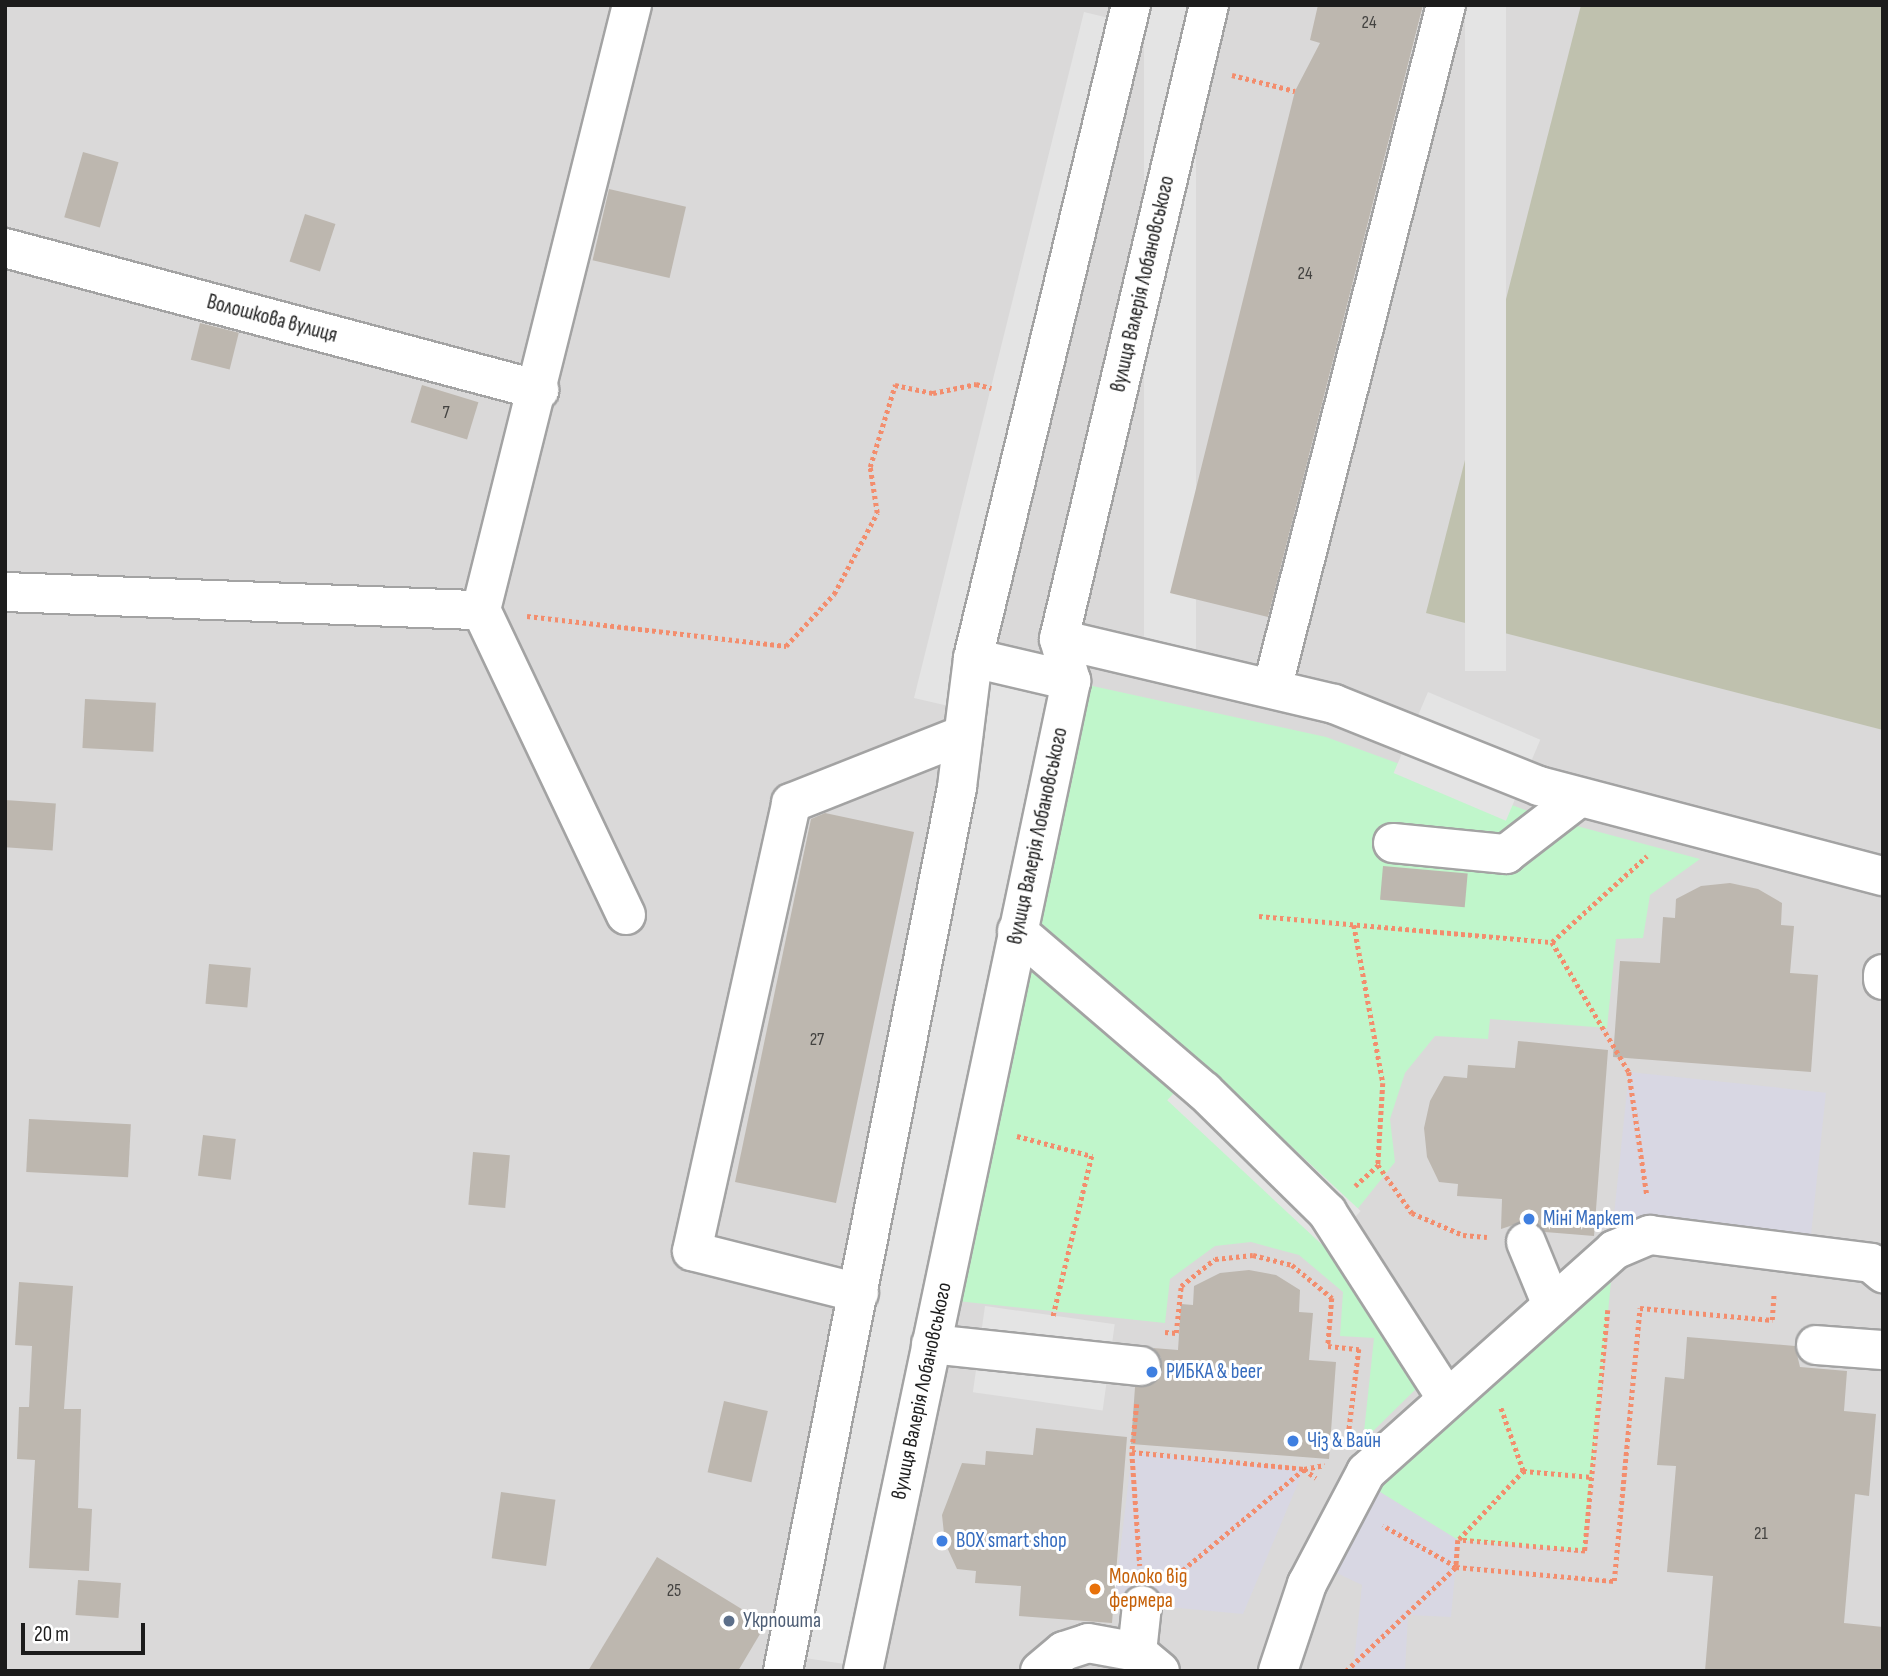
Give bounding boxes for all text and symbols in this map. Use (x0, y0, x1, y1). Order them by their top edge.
house number: 24 (1362, 12, 1376, 34)
street label: вулиця Валерія Лобановського (1106, 173, 1180, 395)
house number: 24 (1298, 263, 1312, 285)
street label: Волошкова вулиця (204, 289, 340, 349)
house number: 7 (442, 402, 450, 424)
street label: вулиця Валерія Лобановського (1003, 725, 1073, 947)
house number: 27 (810, 1029, 824, 1051)
place label: Міні Маркет (1543, 1206, 1634, 1232)
marker: Міні Маркет (1521, 1211, 1537, 1227)
street label: вулиця Валерія Лобановського (887, 1280, 957, 1502)
place label: РИБКА & beer (1166, 1359, 1262, 1385)
marker: РИБКА & beer (1144, 1364, 1160, 1380)
place label: Чіз & Вайн (1307, 1428, 1381, 1454)
marker: Чіз & Вайн (1285, 1433, 1301, 1449)
house number: 21 (1754, 1523, 1768, 1545)
place label: BOX smart shop (956, 1528, 1067, 1554)
marker: BOX smart shop (934, 1533, 950, 1549)
place label: Молоко від фермера (1109, 1564, 1187, 1614)
house number: 25 (667, 1580, 681, 1602)
marker: Молоко від фермера (1087, 1581, 1103, 1597)
place label: Укрпошта (743, 1608, 821, 1634)
scale bar (24, 1610, 149, 1654)
marker: Укрпошта (721, 1613, 737, 1629)
text: 20 m (34, 1622, 69, 1647)

